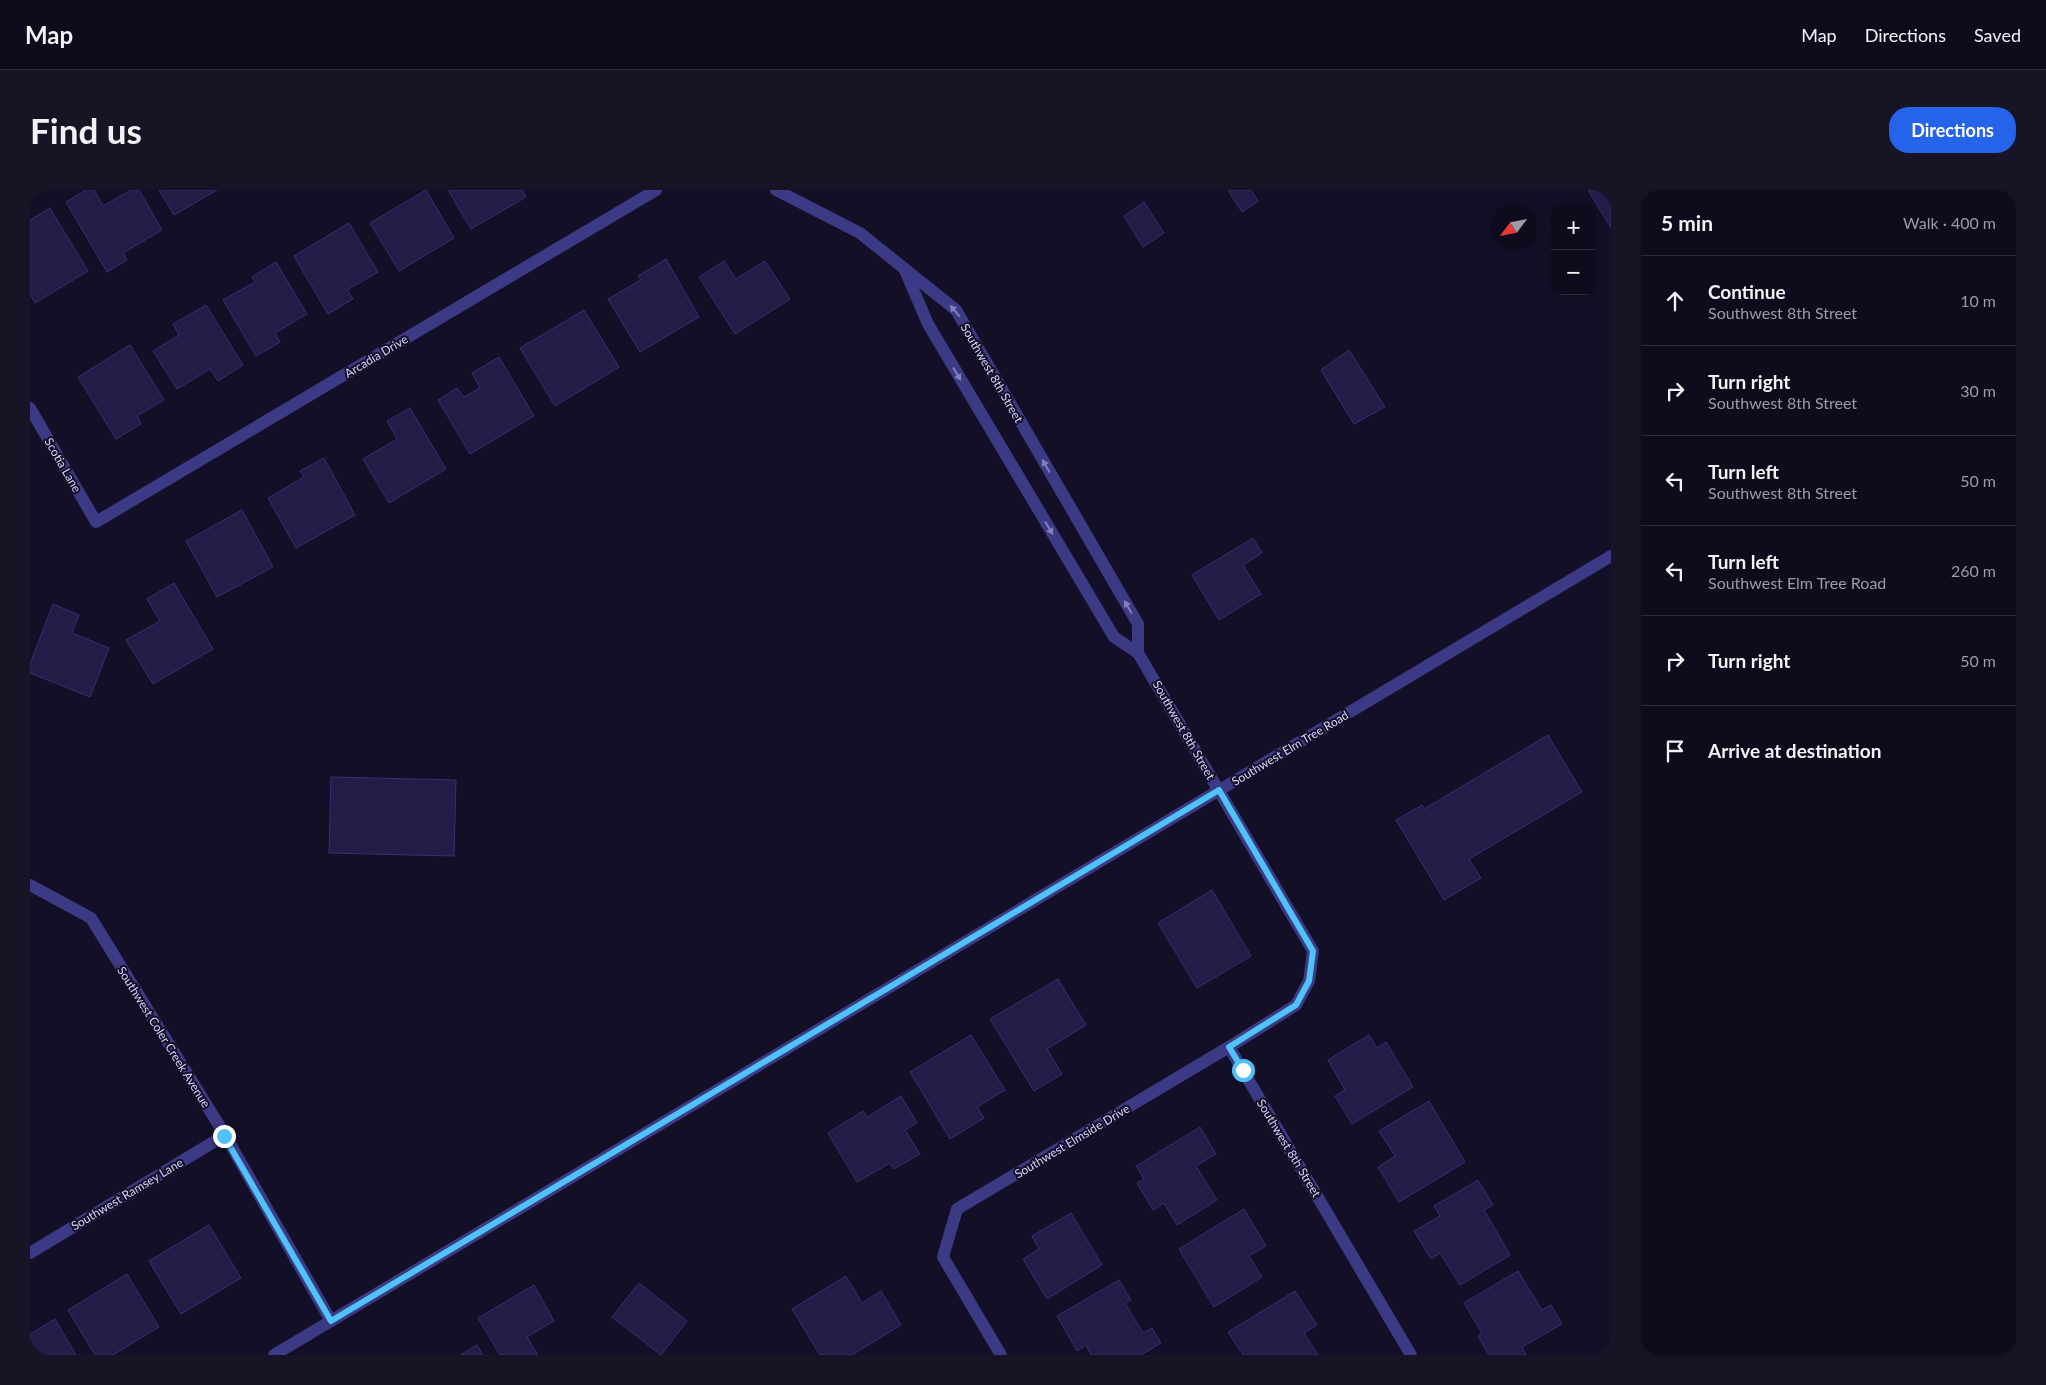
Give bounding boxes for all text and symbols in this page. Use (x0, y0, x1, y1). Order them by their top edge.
text: Map (25, 20, 73, 49)
text: Map (1801, 24, 1837, 46)
text: Directions (1865, 24, 1946, 46)
text: Saved (1974, 24, 2021, 46)
button: Directions (1889, 107, 2016, 153)
text: Find us (30, 109, 142, 151)
north arrow (1491, 205, 1536, 250)
map controls (1551, 205, 1596, 295)
button: + (1551, 205, 1596, 250)
text: 5 min (1661, 210, 1713, 235)
text: Walk · 400 m (1903, 213, 1996, 232)
button: − (1551, 250, 1596, 295)
text: Continue (1708, 280, 1786, 303)
icon: ahead (1661, 287, 1689, 315)
text: 10 m (1960, 291, 1996, 310)
text: Southwest 8th Street (1708, 303, 1857, 322)
one-way arrow (949, 305, 960, 318)
street label: Southwest 8th Street (958, 321, 1027, 426)
street label: Arcadia Drive (342, 331, 410, 381)
one-way arrow (953, 367, 962, 380)
text: Turn right (1708, 370, 1790, 393)
icon: right (1661, 377, 1689, 405)
text: 30 m (1960, 381, 1996, 400)
text: Southwest 8th Street (1708, 393, 1857, 412)
street label: Scotia Lane (41, 435, 85, 495)
one-way arrow (1042, 460, 1051, 473)
text: Turn left (1708, 460, 1779, 483)
icon: left (1661, 467, 1689, 495)
text: 50 m (1960, 471, 1996, 490)
text: Southwest 8th Street (1708, 483, 1857, 502)
one-way arrow (1045, 522, 1054, 535)
text: Turn left (1708, 550, 1779, 573)
icon: left (1661, 557, 1689, 585)
text: 260 m (1951, 561, 1996, 580)
text: Southwest Elm Tree Road (1708, 573, 1886, 592)
one-way arrow (1123, 600, 1132, 613)
icon: right (1661, 647, 1689, 675)
text: Turn right (1708, 649, 1790, 672)
text: 50 m (1960, 651, 1996, 670)
street label: Southwest 8th Street (1150, 678, 1219, 783)
street label: Southwest Elm Tree Road (1229, 707, 1351, 789)
icon: arrive (1661, 737, 1689, 765)
text: Arrive at destination (1708, 739, 1881, 762)
street label: Southwest Coler Creek Avenue (114, 964, 214, 1110)
route start (1232, 1059, 1255, 1082)
street label: Southwest 8th Street (1254, 1096, 1325, 1200)
street label: Southwest Elmside Drive (1012, 1101, 1132, 1181)
route end (213, 1125, 236, 1148)
street label: Southwest Ramsey Lane (68, 1155, 186, 1233)

